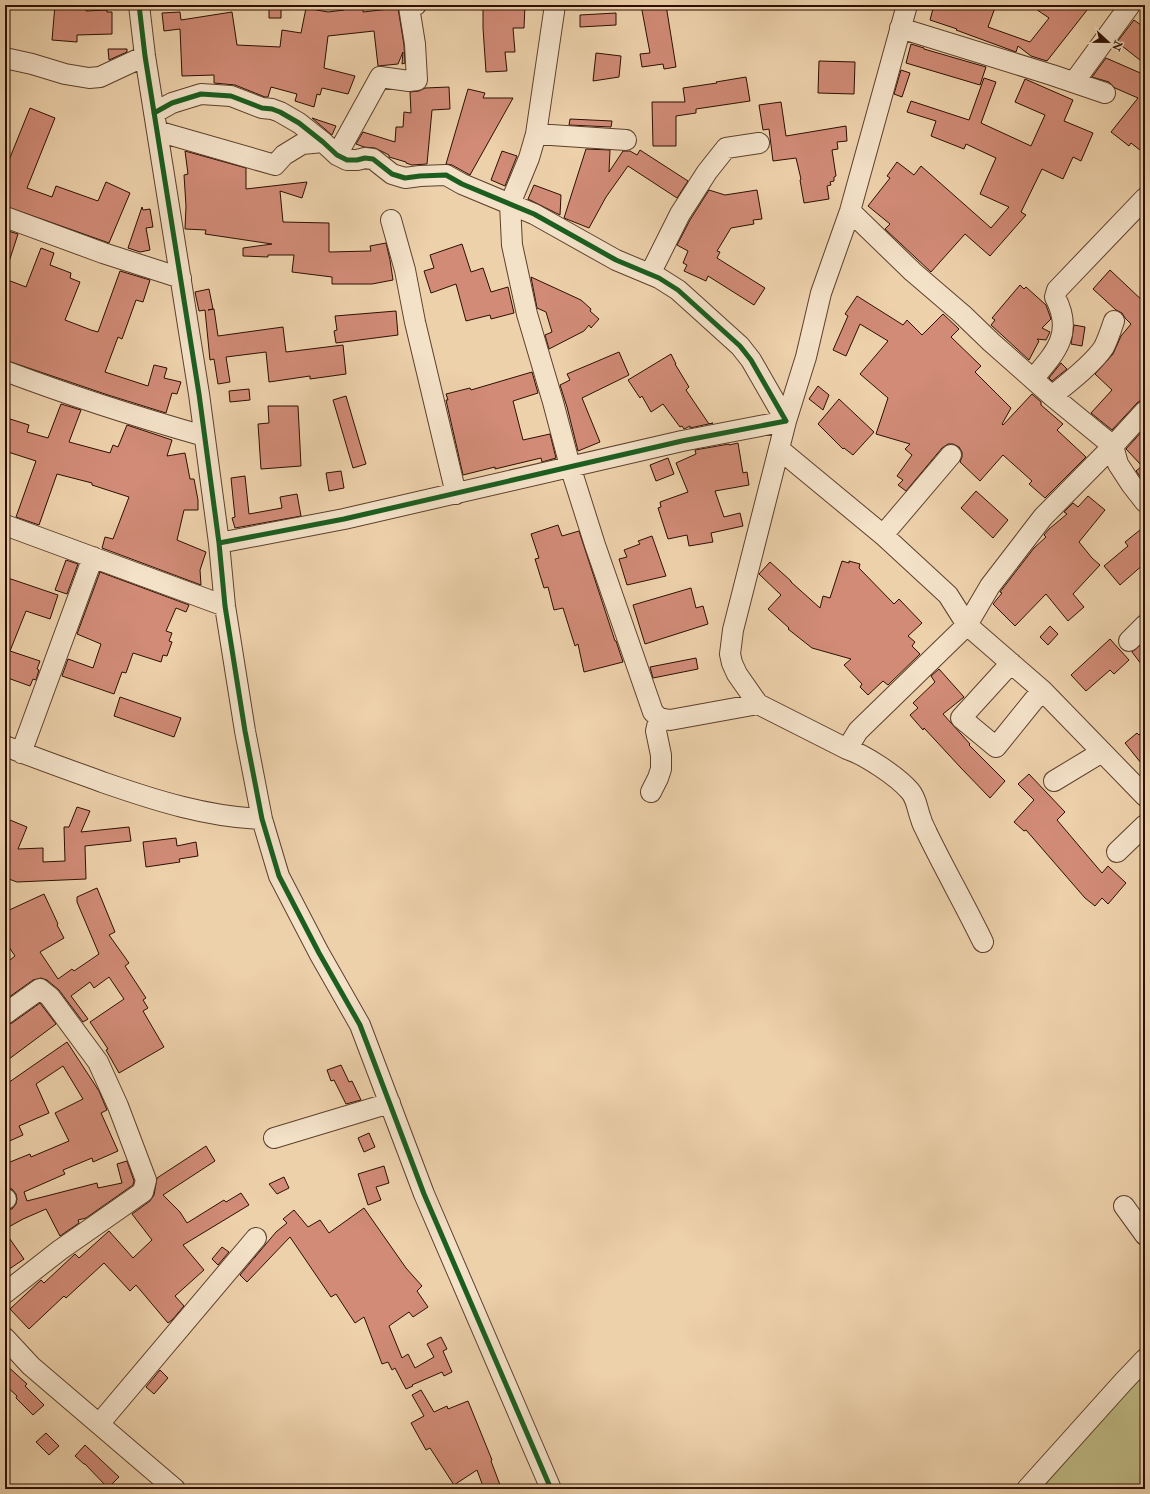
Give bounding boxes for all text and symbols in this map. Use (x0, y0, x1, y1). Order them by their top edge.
north arrow (1088, 22, 1128, 62)
text: N (1109, 38, 1125, 54)

